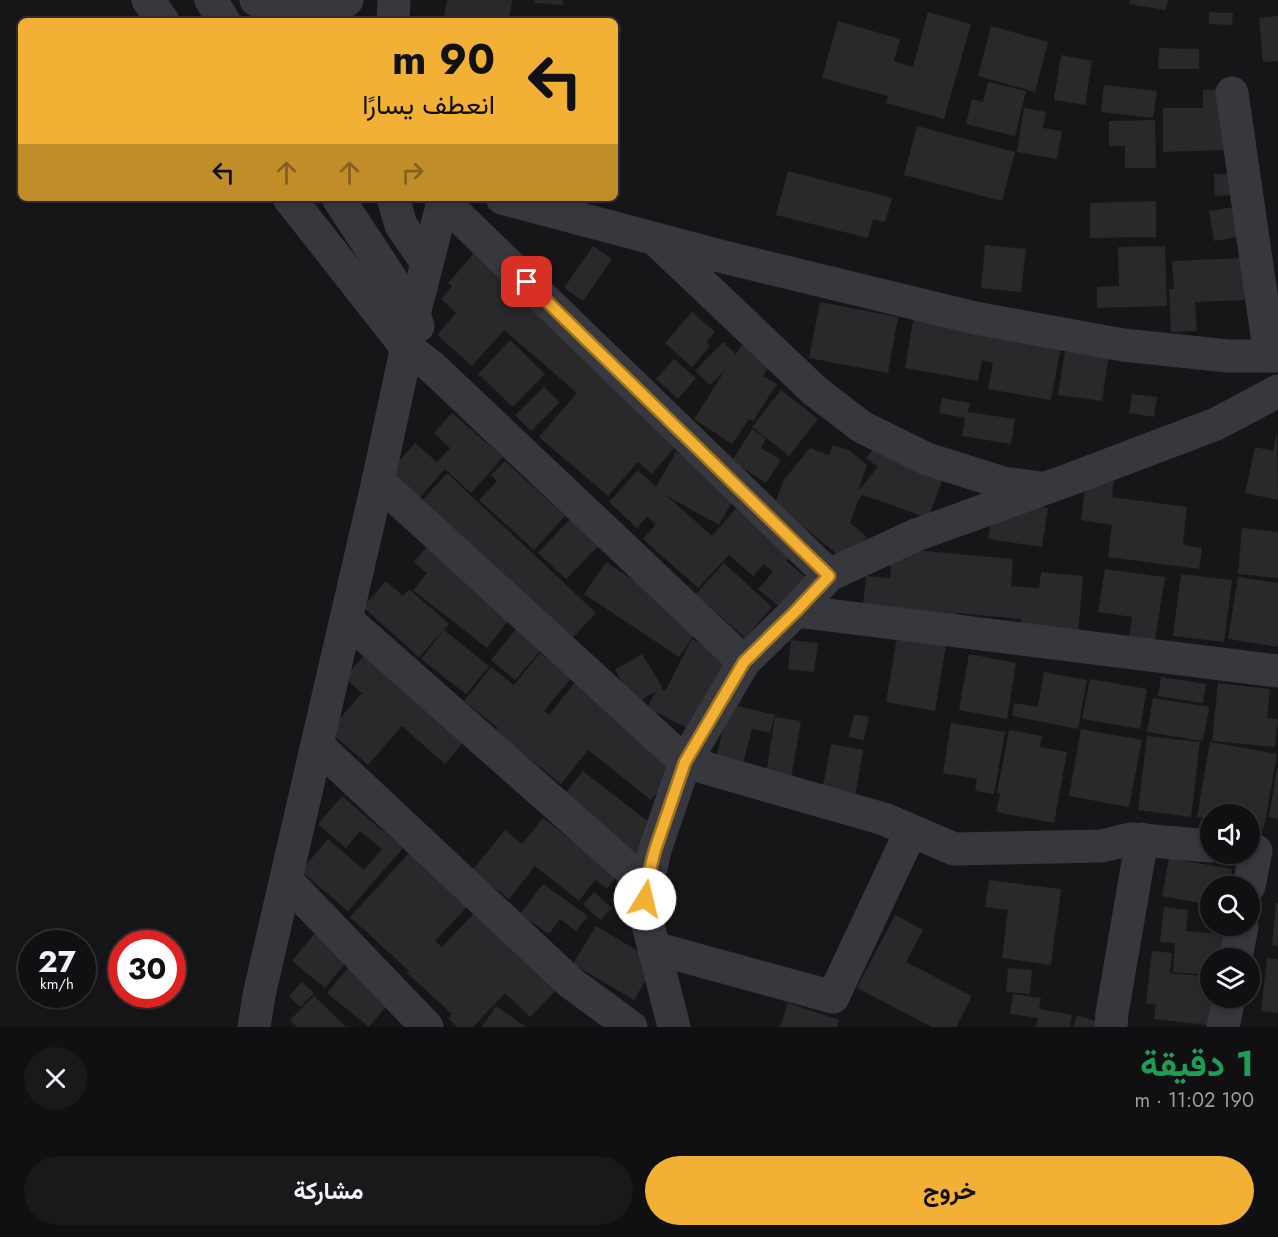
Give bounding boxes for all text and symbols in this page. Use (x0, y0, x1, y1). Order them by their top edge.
text: 90 m (392, 29, 495, 90)
icon: left (516, 42, 594, 120)
text: انعطف يسارًا (362, 85, 495, 124)
icon: left (207, 156, 240, 189)
icon: ahead (270, 156, 303, 189)
icon: ahead (333, 156, 366, 189)
icon: right (396, 156, 429, 189)
pin (501, 256, 552, 307)
icon: arrive (510, 265, 543, 298)
map controls (1200, 804, 1260, 1008)
button: sound (1200, 804, 1260, 864)
position arrow (613, 867, 677, 931)
button: search (1200, 876, 1260, 936)
speed limit sign: 30 (108, 930, 186, 1008)
text: 27 (38, 940, 76, 983)
button: layers (1200, 948, 1260, 1008)
text: km/h (40, 973, 74, 995)
text: 1 دقيقة (1140, 1037, 1254, 1089)
button: close (24, 1047, 87, 1110)
text: 190 m · 11:02 (1134, 1086, 1254, 1115)
button: مشاركة (24, 1156, 633, 1225)
button: خروج (645, 1156, 1254, 1225)

